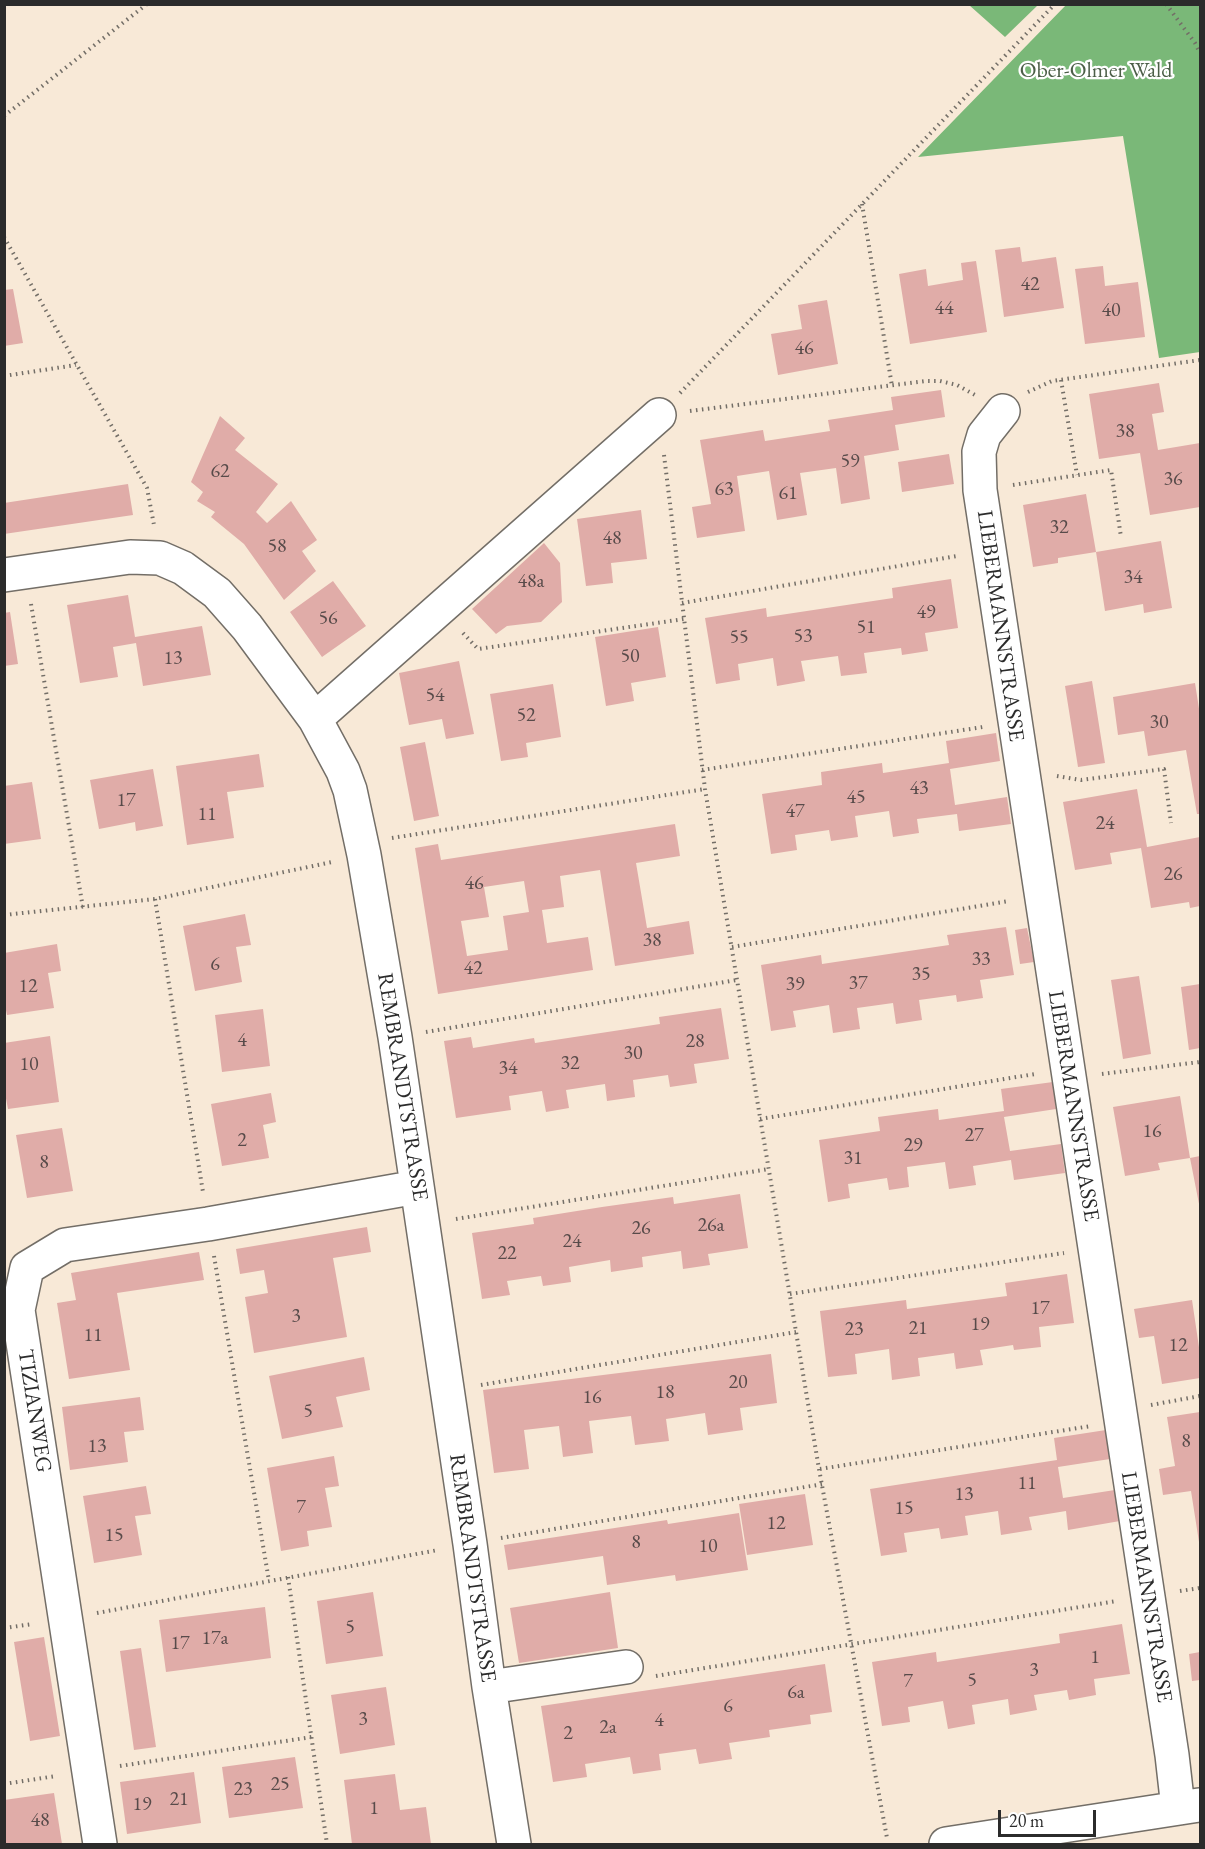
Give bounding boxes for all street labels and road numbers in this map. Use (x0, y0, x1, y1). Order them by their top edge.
street label: LIEBERMANNSTRASSE (971, 509, 1029, 743)
street label: REMBRANDTSTRASSE (371, 971, 433, 1203)
street label: LIEBERMANNSTRASSE (1042, 989, 1104, 1223)
street label: TIZIANWEG (11, 1348, 57, 1474)
street label: REMBRANDTSTRASSE (443, 1452, 501, 1684)
street label: LIEBERMANNSTRASSE (1115, 1470, 1177, 1704)

